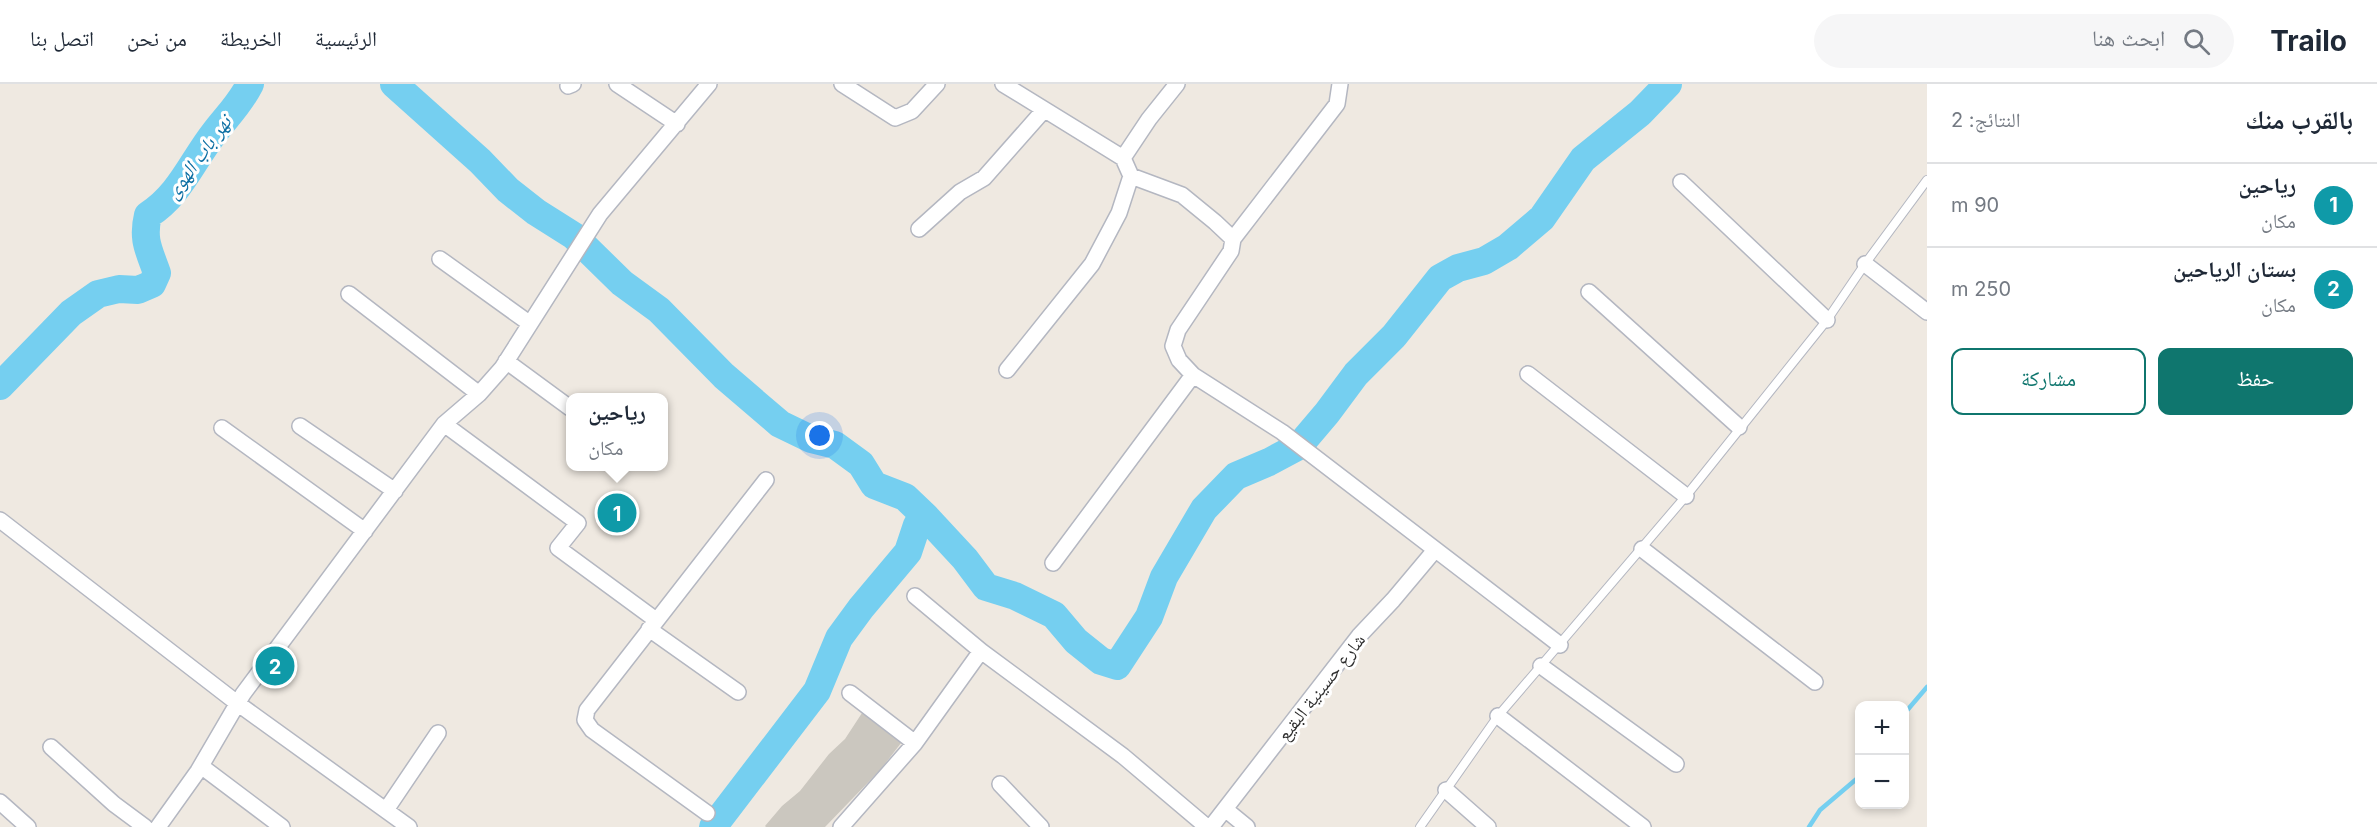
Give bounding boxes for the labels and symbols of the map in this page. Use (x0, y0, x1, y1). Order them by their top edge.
water label: نهر باب الهوى (160, 109, 239, 204)
your location (805, 421, 834, 450)
pin: 1 (598, 490, 636, 536)
street label: شارع حسينية البقيع (1273, 630, 1371, 746)
pin: 2 (256, 644, 294, 688)

